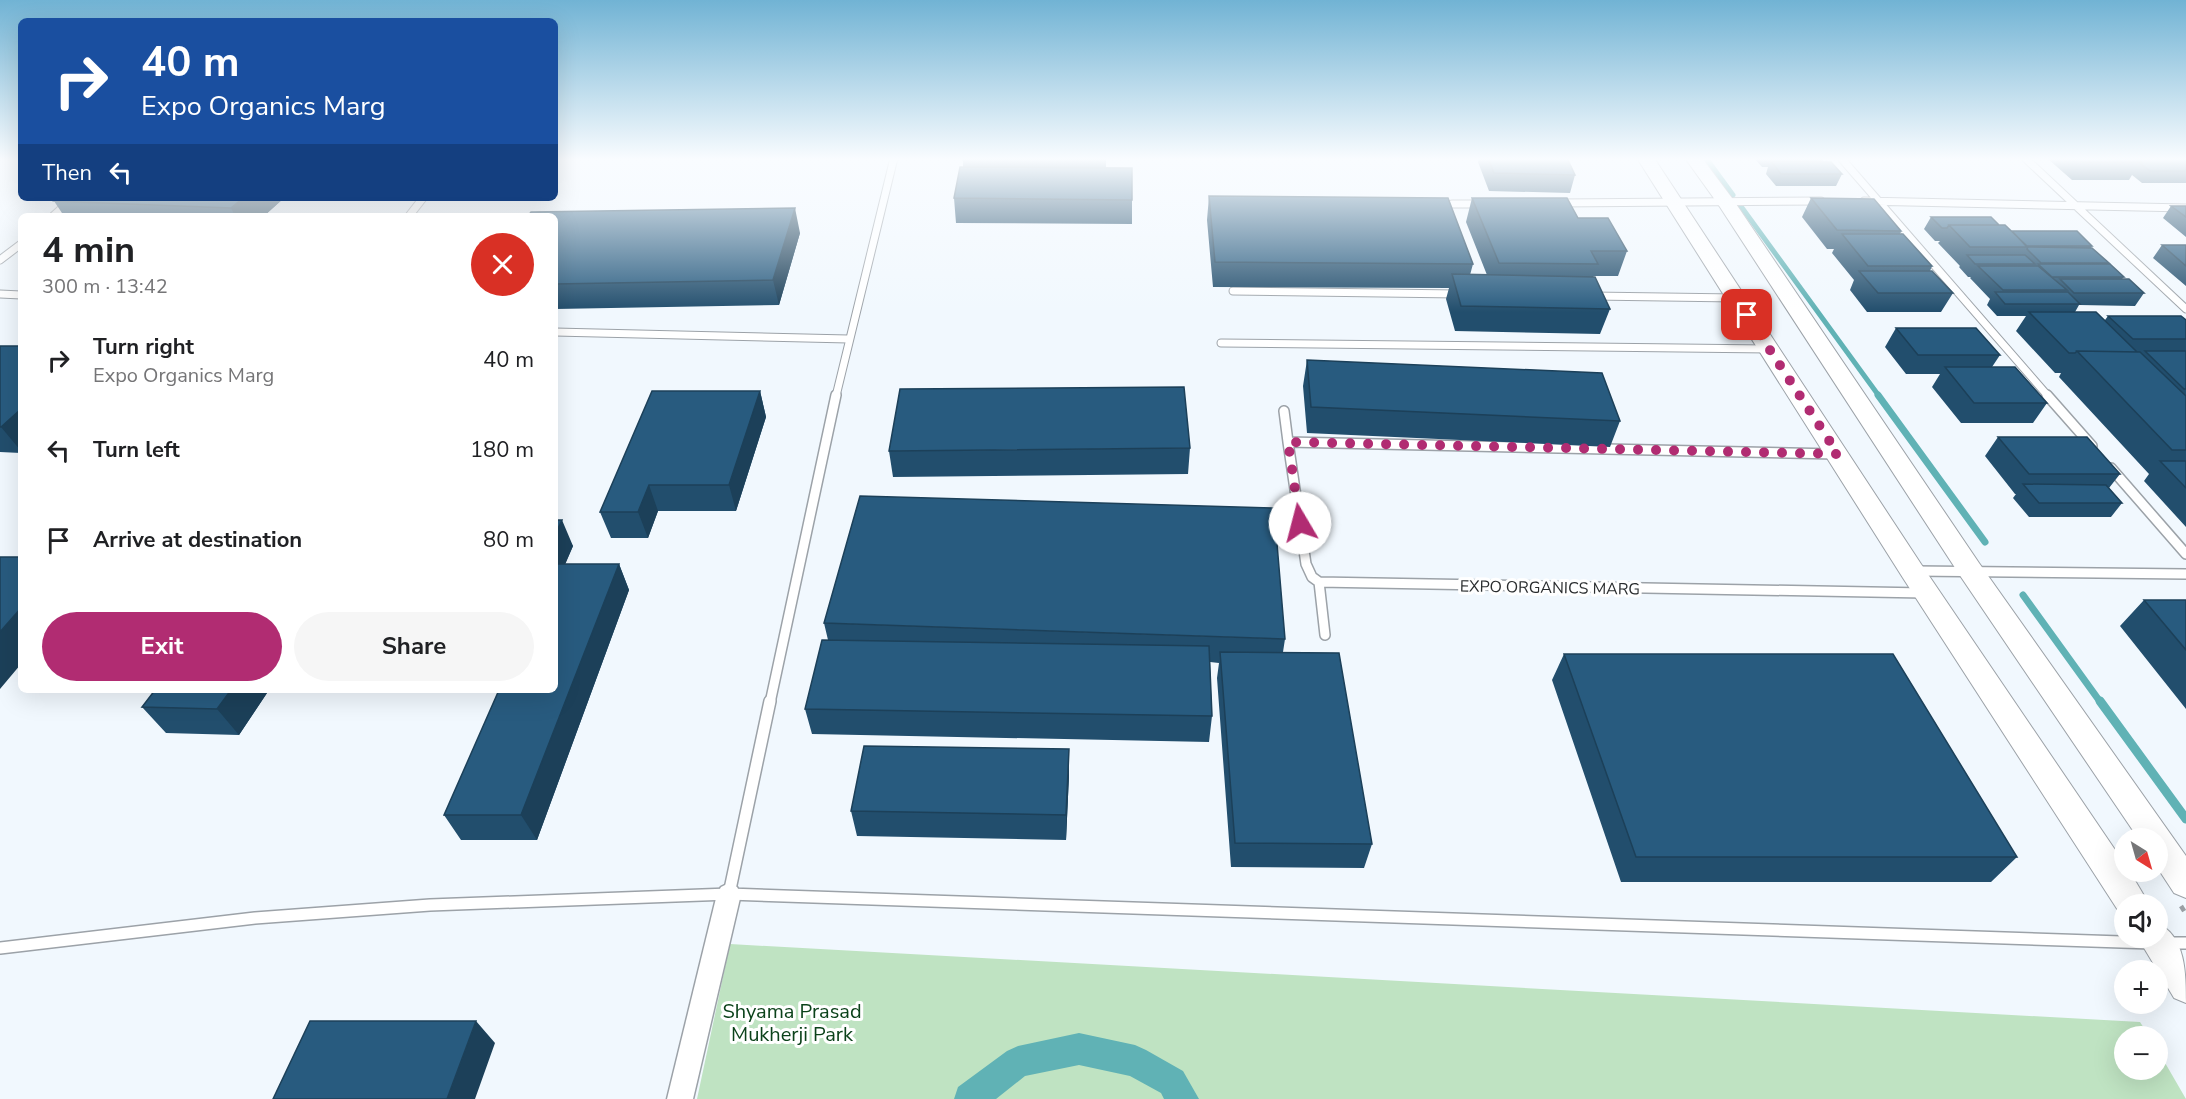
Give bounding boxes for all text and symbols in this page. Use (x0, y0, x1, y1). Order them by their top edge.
text: 40 m (141, 34, 240, 91)
icon: right (42, 42, 120, 120)
text: Expo Organics Marg (141, 88, 386, 125)
icon: left (104, 156, 137, 189)
text: Then (42, 158, 92, 188)
text: 4 min (42, 226, 135, 275)
button: close (471, 233, 534, 296)
text: 300 m · 13:42 (42, 273, 168, 300)
pin (1721, 289, 1772, 340)
icon: arrive (1730, 298, 1763, 331)
text: Turn right (93, 332, 194, 362)
icon: right (42, 344, 75, 377)
text: 40 m (483, 345, 534, 375)
text: Expo Organics Marg (93, 362, 274, 389)
icon: left (42, 434, 75, 467)
text: Turn left (93, 435, 180, 465)
text: 180 m (470, 435, 534, 465)
position arrow (1268, 491, 1332, 555)
icon: arrive (42, 524, 75, 557)
text: Arrive at destination (93, 525, 302, 555)
text: 80 m (483, 525, 534, 555)
street label: EXPO ORGANICS MARG (1460, 575, 1640, 601)
button: Exit (42, 612, 282, 681)
button: Share (294, 612, 534, 681)
north arrow (2114, 828, 2168, 882)
map controls (2114, 828, 2168, 1080)
button: sound (2114, 894, 2168, 948)
button: + (2114, 960, 2168, 1014)
park label: Shyama Prasad Mukherji Park (722, 998, 862, 1048)
button: − (2114, 1026, 2168, 1080)

